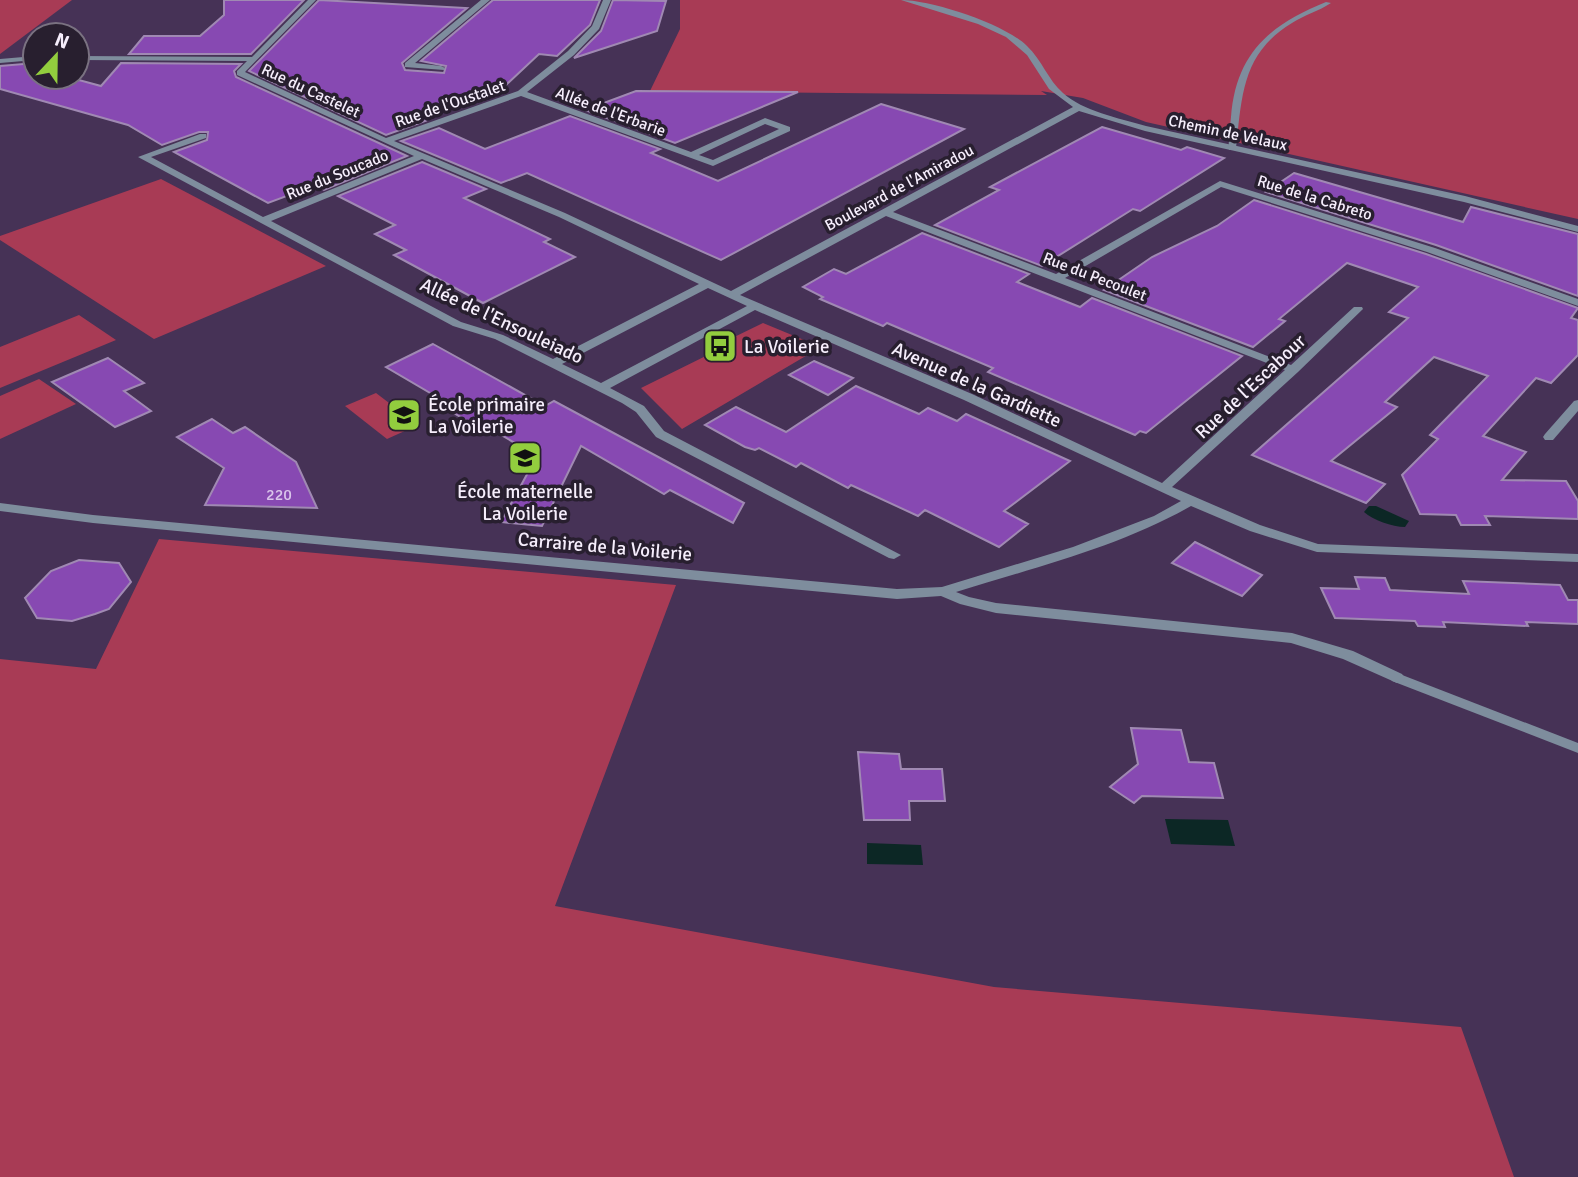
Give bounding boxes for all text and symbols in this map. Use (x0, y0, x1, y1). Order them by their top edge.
north arrow (21, 21, 91, 91)
text: N (51, 28, 73, 55)
street label: Rue du Castelet (258, 59, 363, 123)
street label: Rue de l'Oustalet (393, 76, 508, 132)
street label: Allée de l'Erbarie (553, 83, 668, 141)
street label: Chemin de Velaux (1167, 111, 1290, 155)
street label: Boulevard de l'Amiradou (821, 140, 977, 236)
street label: Rue du Soucado (283, 145, 391, 205)
street label: Rue de la Cabreto (1255, 171, 1375, 225)
street label: Rue du Pecoulet (1040, 248, 1150, 306)
street label: Allée de l'Ensouleiado (416, 273, 587, 369)
bus stop icon: La Voilerie (701, 327, 739, 365)
street label: Rue de l'Escabour (1190, 329, 1311, 444)
place label: La Voilerie (744, 335, 829, 359)
street label: Avenue de la Gardiette (888, 337, 1065, 433)
place label: École primaire La Voilerie (428, 393, 545, 439)
school or university icon: École primaire La Voilerie (385, 396, 423, 434)
school or university icon: École maternelle La Voilerie (506, 439, 544, 477)
place label: École maternelle La Voilerie (457, 480, 593, 526)
house number: 220 (266, 485, 292, 505)
street label: Carraire de la Voilerie (517, 527, 693, 567)

